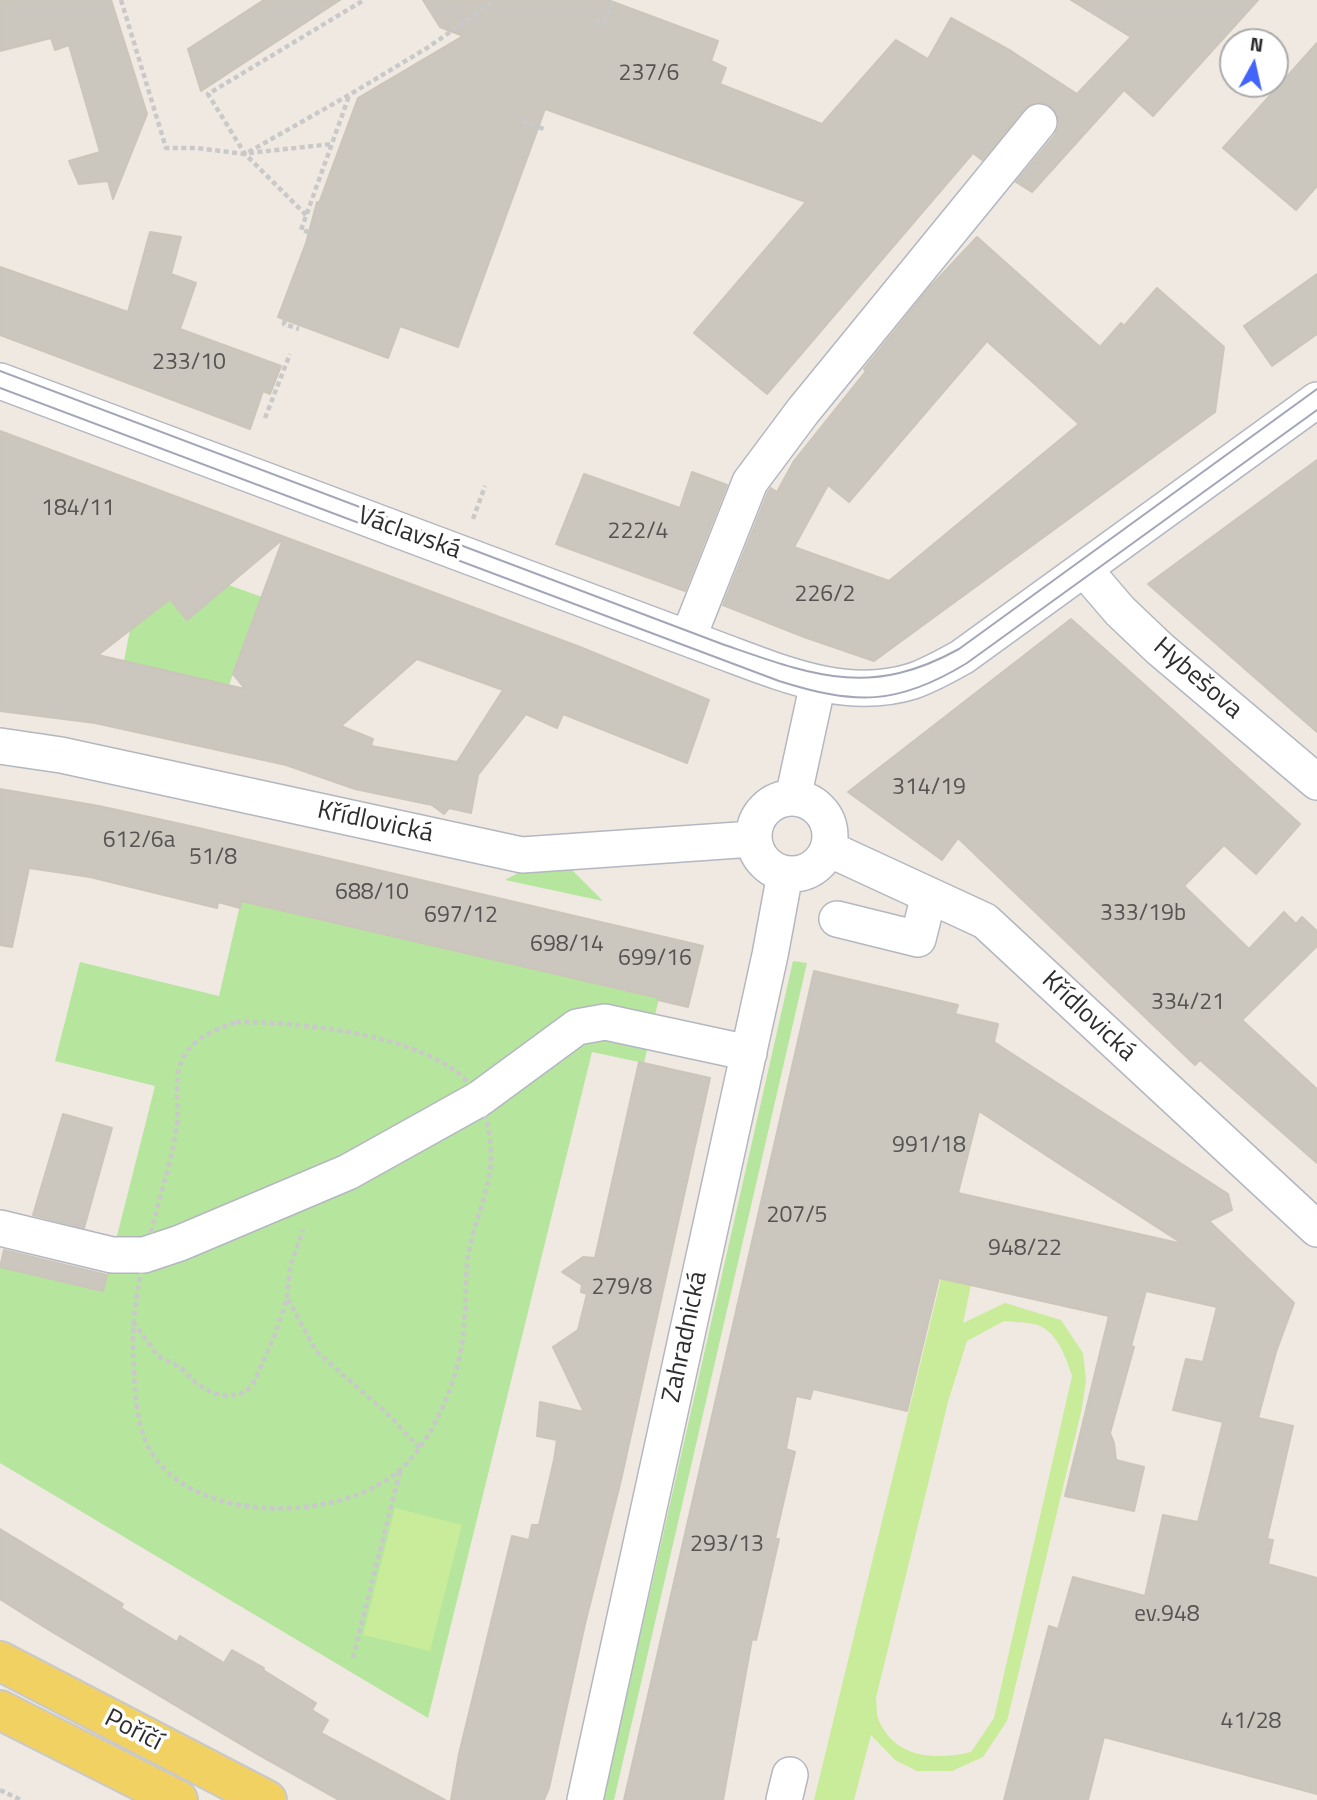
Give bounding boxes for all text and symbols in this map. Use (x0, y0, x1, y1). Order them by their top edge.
north arrow (1219, 28, 1289, 98)
text: N (1248, 28, 1265, 59)
house number: 237/6 (619, 60, 679, 88)
house number: 233/10 (152, 349, 226, 377)
house number: 184/11 (41, 495, 115, 523)
street label: Václavská (353, 501, 465, 567)
house number: 222/4 (608, 518, 668, 546)
house number: 226/2 (795, 581, 855, 609)
street label: Hybešova (1146, 632, 1248, 726)
house number: 314/19 (892, 774, 966, 802)
street label: Křídlovická (314, 796, 436, 850)
house number: 612/6a (103, 827, 175, 855)
house number: 51/8 (189, 844, 237, 872)
house number: 688/10 (335, 879, 409, 907)
house number: 333/19b (1100, 900, 1186, 928)
house number: 697/12 (424, 902, 498, 930)
house number: 698/14 (530, 931, 604, 959)
house number: 699/16 (618, 945, 692, 973)
street label: Křídlovická (1034, 965, 1142, 1069)
house number: 334/21 (1151, 989, 1225, 1017)
house number: 991/18 (892, 1132, 966, 1160)
house number: 207/5 (767, 1202, 827, 1230)
house number: 948/22 (988, 1235, 1062, 1263)
street label: Zahradnická (657, 1269, 715, 1405)
house number: 279/8 (592, 1274, 652, 1302)
house number: 293/13 (690, 1531, 764, 1559)
house number: ev.948 (1134, 1601, 1200, 1629)
street label: Poříčí (99, 1703, 167, 1759)
house number: 41/28 (1221, 1708, 1281, 1736)

